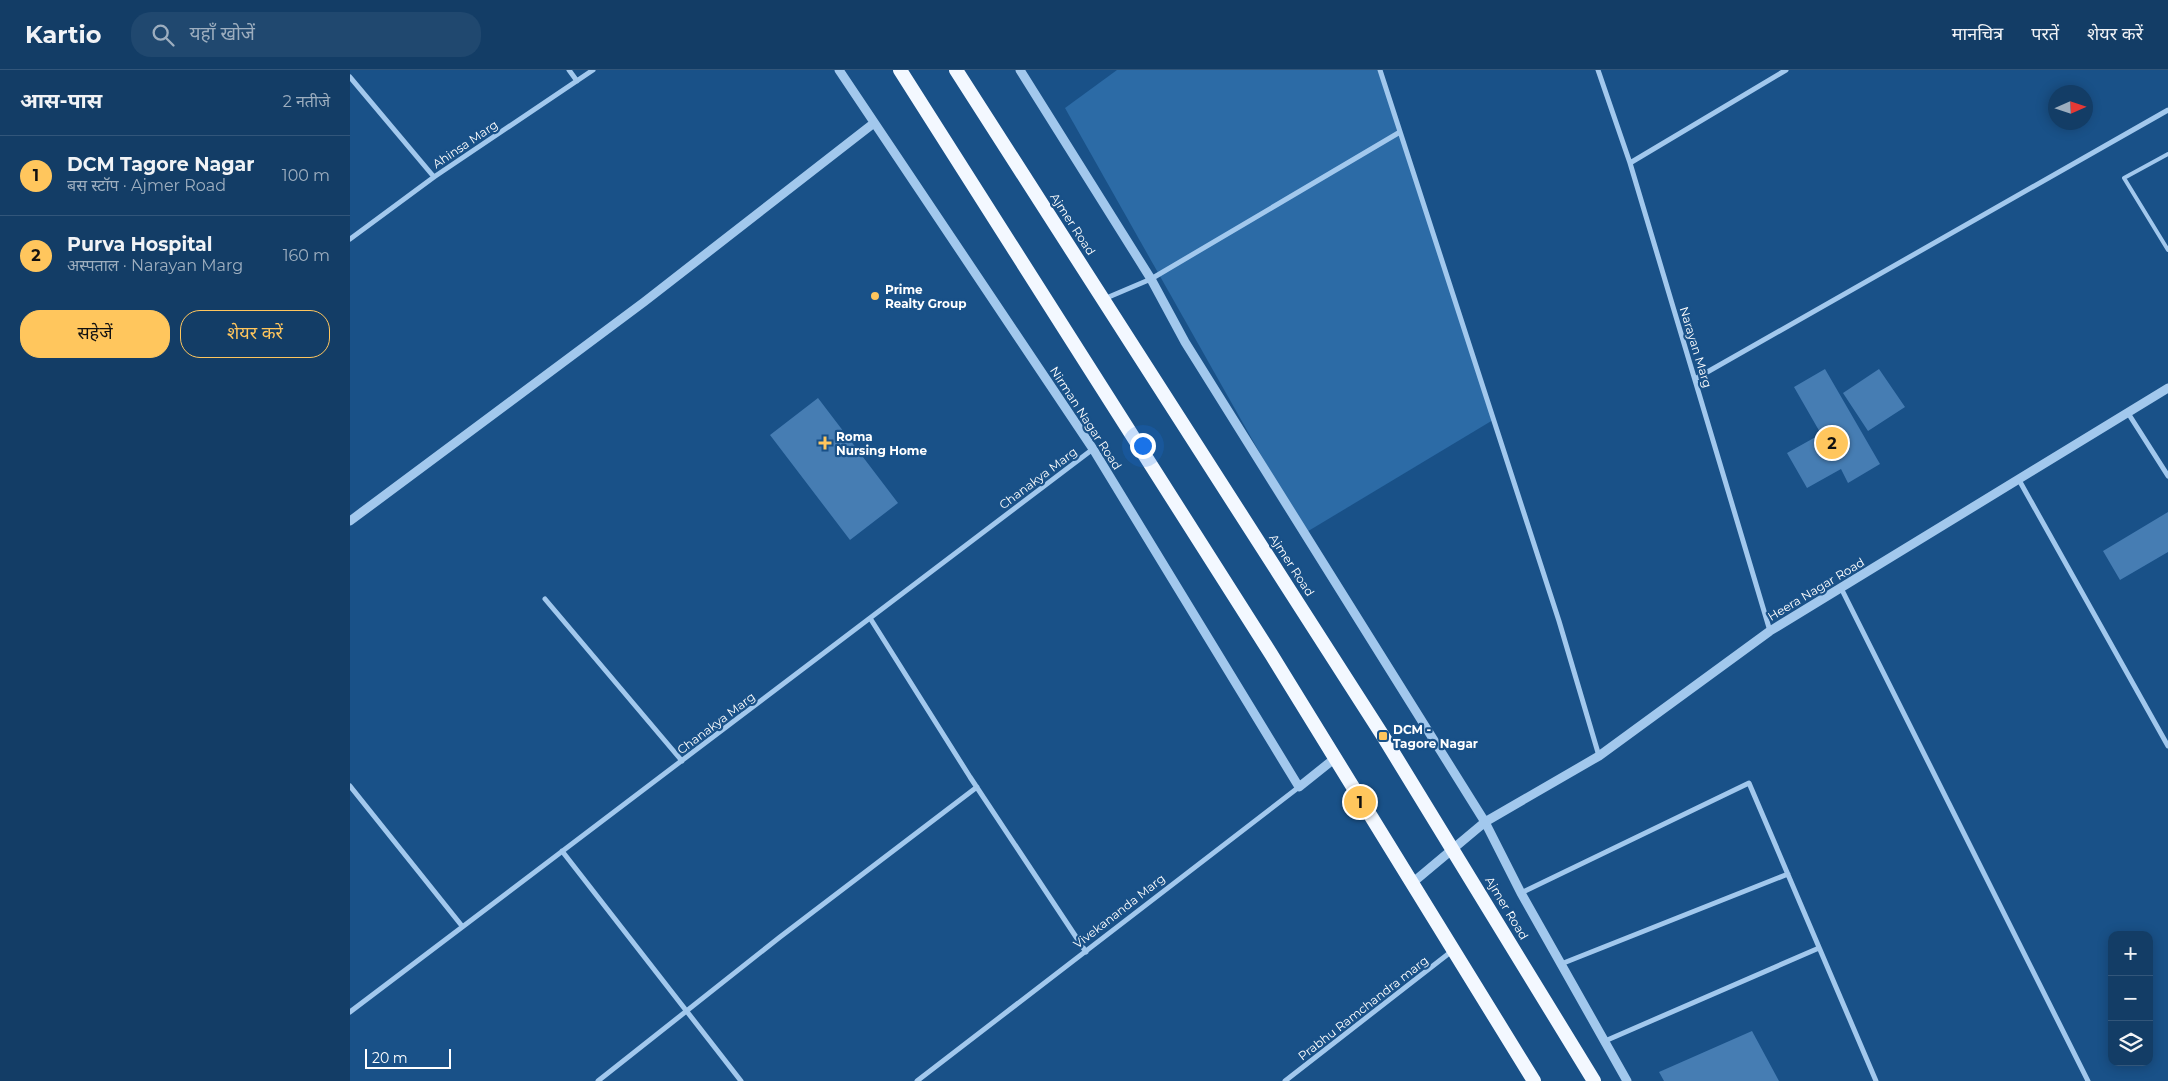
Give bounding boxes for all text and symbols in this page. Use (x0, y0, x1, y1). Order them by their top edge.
search box (131, 12, 481, 57)
text: Kartio (25, 20, 101, 49)
icon: search (149, 21, 177, 49)
text: यहाँ खोजें (189, 22, 255, 45)
text: मानचित्र (1952, 23, 2003, 45)
text: परतें (2031, 23, 2059, 45)
text: शेयर करें (2087, 23, 2143, 45)
north arrow (2048, 85, 2093, 130)
text: आस-पास (20, 88, 102, 113)
text: 2 नतीजे (283, 92, 330, 111)
street label: Ahinsa Marg (429, 117, 501, 171)
text: DCM Tagore Nagar (67, 153, 255, 176)
text: 1 (33, 166, 39, 185)
text: 100 m (282, 166, 330, 185)
text: बस स्टॉप · Ajmer Road (67, 176, 226, 195)
street label: Ajmer Road (1047, 190, 1099, 258)
text: Purva Hospital (67, 233, 213, 256)
text: 2 (31, 246, 41, 265)
text: 160 m (283, 246, 330, 265)
text: अस्पताल · Narayan Marg (67, 256, 243, 275)
place label: Prime Realty Group (885, 282, 966, 311)
marker: Prime Realty Group (869, 290, 881, 302)
street label: Narayan Marg (1677, 305, 1715, 389)
button: सहेजें (20, 310, 170, 358)
button: शेयर करें (180, 310, 330, 358)
street label: Nirman Nagar Road (1047, 363, 1125, 473)
pin: 2 (1816, 424, 1848, 462)
place label: Roma Nursing Home (836, 429, 927, 458)
your location (1130, 433, 1156, 459)
marker: Roma Nursing Home (818, 436, 832, 450)
street label: Chanakya Marg (996, 444, 1080, 512)
street label: Ajmer Road (1266, 531, 1318, 599)
street label: Heera Nagar Road (1765, 554, 1867, 624)
street label: Chanakya Marg (674, 689, 758, 757)
place label: DCM - Tagore Nagar (1393, 722, 1478, 751)
marker: DCM - Tagore Nagar (1377, 730, 1389, 742)
pin: 1 (1344, 783, 1376, 821)
street label: Vivekananda Marg (1070, 871, 1168, 951)
street label: Ajmer Road (1482, 874, 1532, 942)
map controls (2108, 931, 2153, 1066)
button: + (2108, 931, 2153, 976)
street label: Prabhu Ramchandra marg (1295, 953, 1431, 1063)
button: − (2108, 976, 2153, 1021)
button: layers (2108, 1021, 2153, 1066)
scale bar (365, 1046, 451, 1069)
text: 20 m (372, 1049, 408, 1067)

